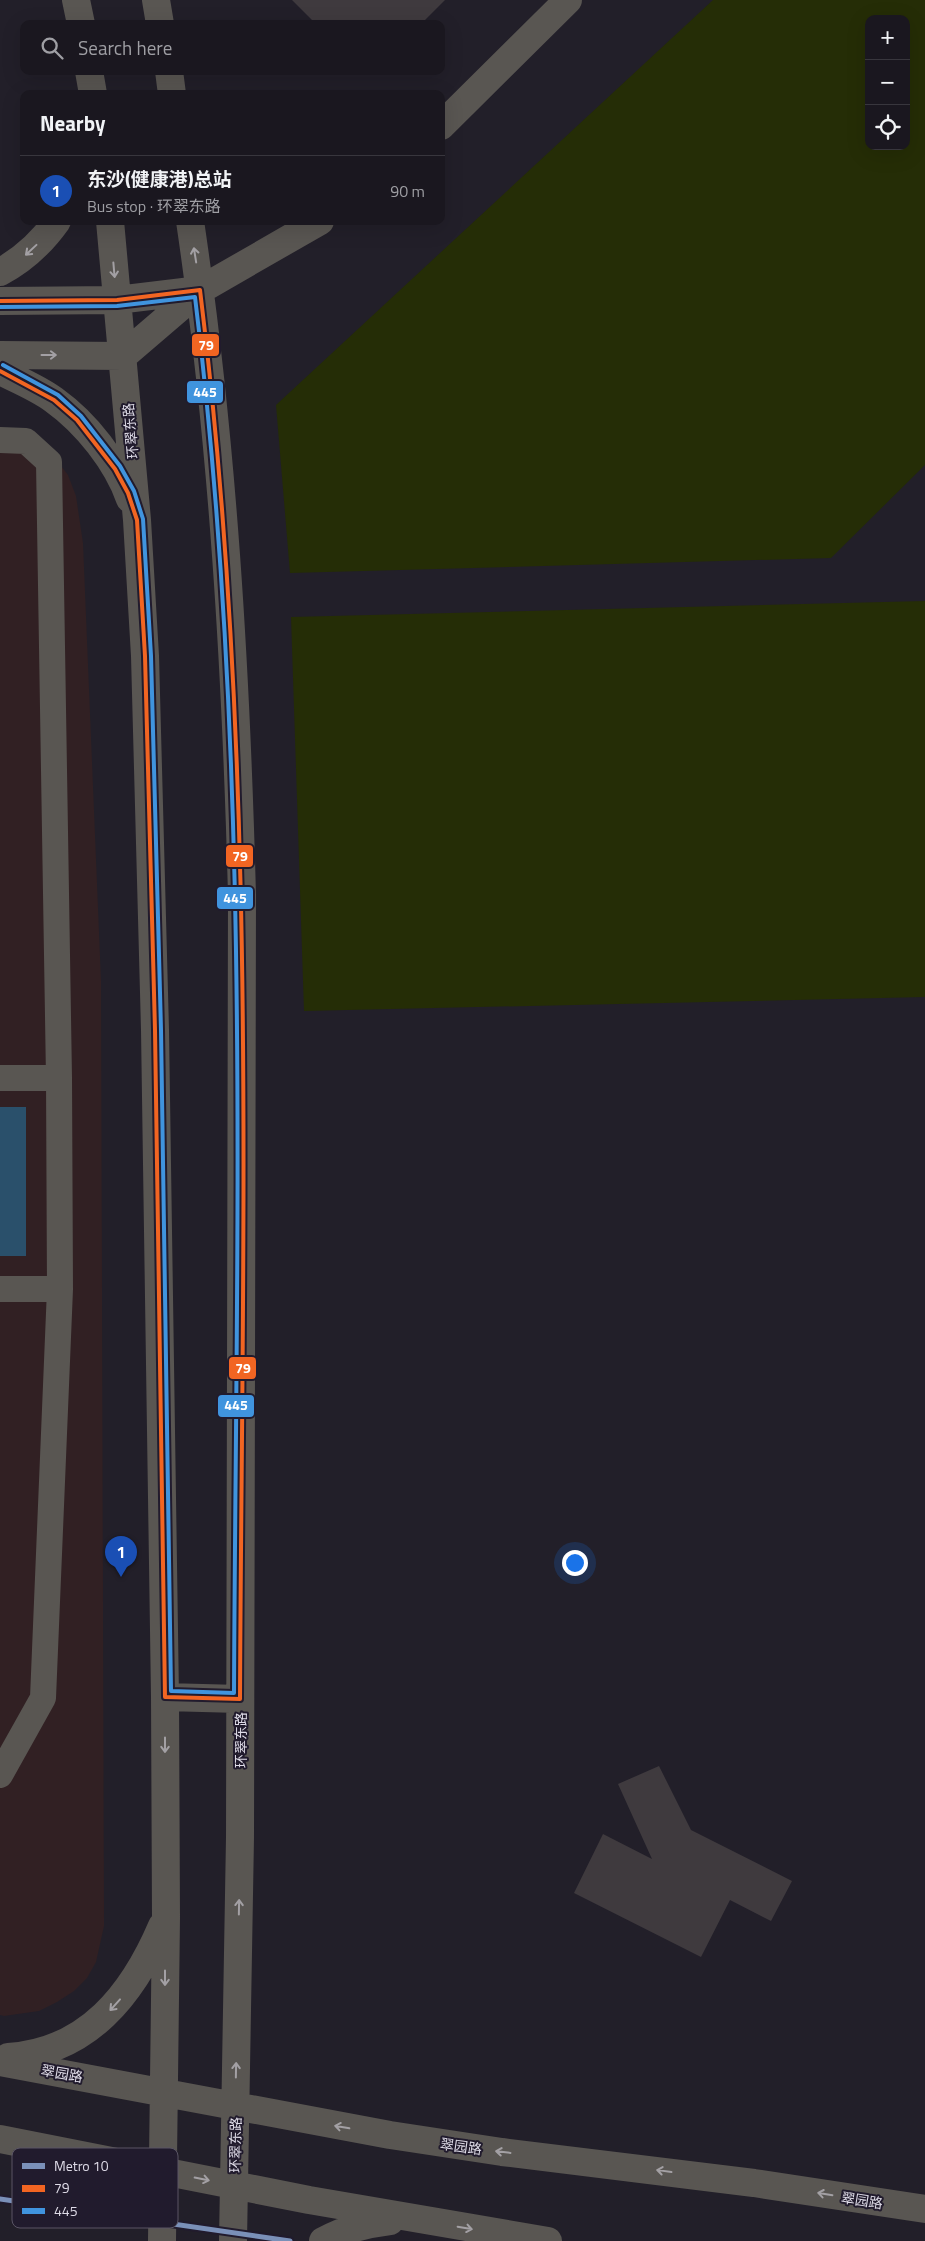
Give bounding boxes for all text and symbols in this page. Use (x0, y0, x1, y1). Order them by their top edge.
map controls (865, 15, 910, 150)
button: + (865, 15, 910, 60)
search box (20, 20, 445, 75)
text: Search here (78, 33, 172, 62)
icon: search (38, 34, 66, 62)
button: − (865, 60, 910, 105)
button: locate (865, 105, 910, 150)
text: Nearby (40, 107, 105, 139)
text: 东沙(健康港)总站 (87, 164, 232, 193)
text: 1 (52, 179, 60, 203)
text: 90 m (390, 179, 425, 203)
text: Bus stop · 环翠东路 (87, 194, 221, 218)
one-way arrow (25, 244, 38, 256)
one-way arrow (189, 248, 199, 264)
one-way arrow (110, 261, 119, 277)
line badge: 79 (191, 333, 220, 357)
text: 79 (198, 334, 214, 355)
one-way arrow (40, 350, 56, 360)
line badge: 445 (186, 380, 224, 404)
text: 445 (193, 381, 217, 402)
street label: 环翠东路 (117, 402, 143, 460)
line badge: 79 (225, 844, 254, 868)
text: 79 (232, 845, 248, 866)
line badge: 445 (216, 886, 254, 910)
text: 445 (223, 887, 247, 908)
line badge: 79 (228, 1356, 257, 1380)
text: 79 (235, 1357, 251, 1378)
line badge: 445 (217, 1394, 255, 1418)
text: 445 (224, 1394, 248, 1415)
pin: 1 (105, 1536, 137, 1577)
your location (562, 1550, 588, 1576)
street label: 环翠东路 (230, 1712, 251, 1768)
one-way arrow (160, 1737, 170, 1753)
one-way arrow (234, 1900, 244, 1916)
one-way arrow (160, 1970, 170, 1986)
one-way arrow (109, 1998, 120, 2011)
street label: 翠园路 (39, 2059, 85, 2087)
one-way arrow (231, 2062, 241, 2078)
street label: 环翠东路 (224, 2117, 246, 2173)
one-way arrow (335, 2121, 351, 2131)
street label: 翠园路 (439, 2133, 483, 2159)
one-way arrow (495, 2146, 511, 2156)
legend (12, 2148, 178, 2228)
text: Metro 10 (54, 2155, 109, 2176)
one-way arrow (656, 2165, 672, 2175)
one-way arrow (194, 2175, 210, 2184)
text: 79 (54, 2177, 70, 2198)
street label: 翠园路 (840, 2186, 884, 2214)
one-way arrow (817, 2189, 833, 2199)
text: 445 (54, 2200, 78, 2221)
one-way arrow (457, 2223, 473, 2233)

